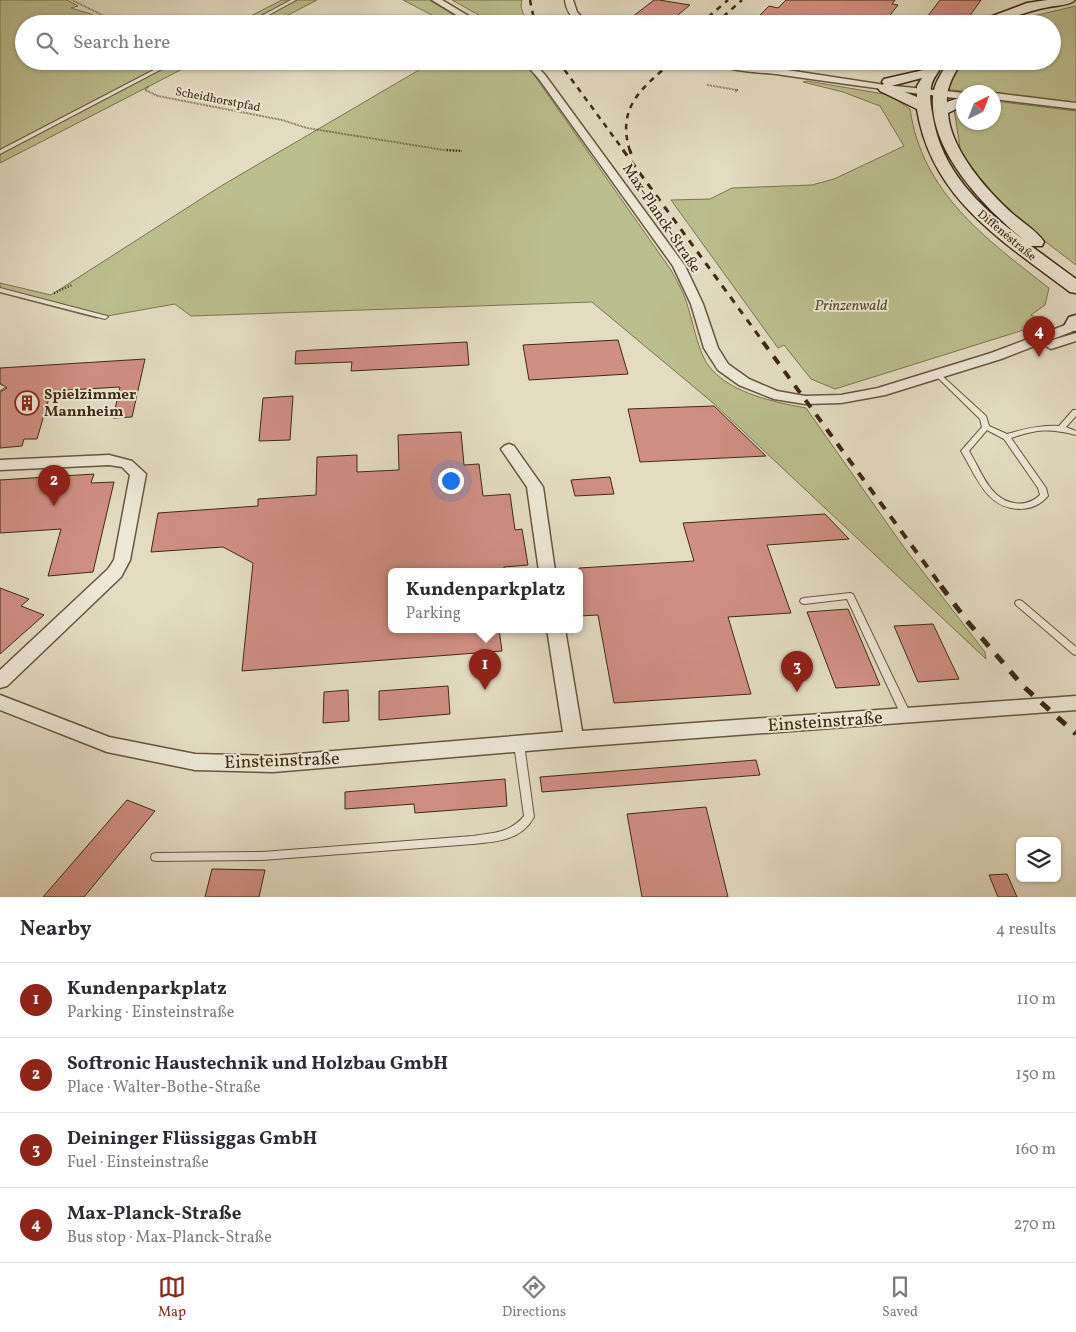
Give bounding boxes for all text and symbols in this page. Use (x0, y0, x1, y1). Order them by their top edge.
search box (15, 15, 1061, 70)
icon: search (33, 29, 61, 57)
text: Search here (73, 30, 170, 56)
street label: Scheidhorstpfad (174, 84, 262, 116)
north arrow (956, 85, 1001, 130)
street label: Max-Planck-Straße (616, 160, 705, 278)
street label: Diffenéstraße (974, 206, 1039, 265)
park label: Prinzenwald (815, 296, 887, 317)
pin: 4 (1023, 316, 1055, 357)
place label: Spielzimmer Mannheim (44, 385, 136, 423)
building icon: Spielzimmer Mannheim (14, 390, 40, 416)
pin: 2 (38, 465, 70, 506)
your location (438, 468, 464, 494)
popup (388, 568, 583, 633)
text: Kundenparkplatz (406, 577, 565, 603)
text: Parking (406, 603, 461, 625)
pin: 1 (469, 649, 501, 690)
pin: 3 (781, 651, 813, 692)
street label: Einsteinstraße (767, 706, 884, 739)
street label: Einsteinstraße (224, 747, 340, 776)
map controls (1016, 837, 1061, 882)
button: layers (1016, 837, 1061, 882)
text: Nearby (20, 915, 91, 944)
text: 4 results (996, 919, 1056, 941)
text: Kundenparkplatz (67, 976, 227, 1002)
text: 1 (33, 989, 39, 1011)
text: 110 m (1017, 989, 1056, 1011)
text: Parking · Einsteinstraße (67, 1002, 234, 1024)
text: Softronic Haustechnik und Holzbau GmbH (67, 1051, 448, 1077)
text: 2 (32, 1064, 40, 1086)
text: 150 m (1015, 1064, 1056, 1086)
text: Place · Walter-Bothe-Straße (67, 1077, 261, 1099)
text: Deininger Flüssiggas GmbH (67, 1126, 317, 1152)
text: 3 (32, 1139, 40, 1161)
text: 160 m (1015, 1139, 1056, 1161)
text: Fuel · Einsteinstraße (67, 1152, 209, 1174)
text: Max-Planck-Straße (67, 1201, 241, 1227)
text: 4 (31, 1214, 41, 1236)
text: 270 m (1014, 1214, 1056, 1236)
text: Bus stop · Max-Planck-Straße (67, 1227, 272, 1249)
tab: Map (158, 1273, 186, 1322)
tab: Directions (502, 1273, 566, 1322)
tab: Saved (882, 1273, 918, 1322)

